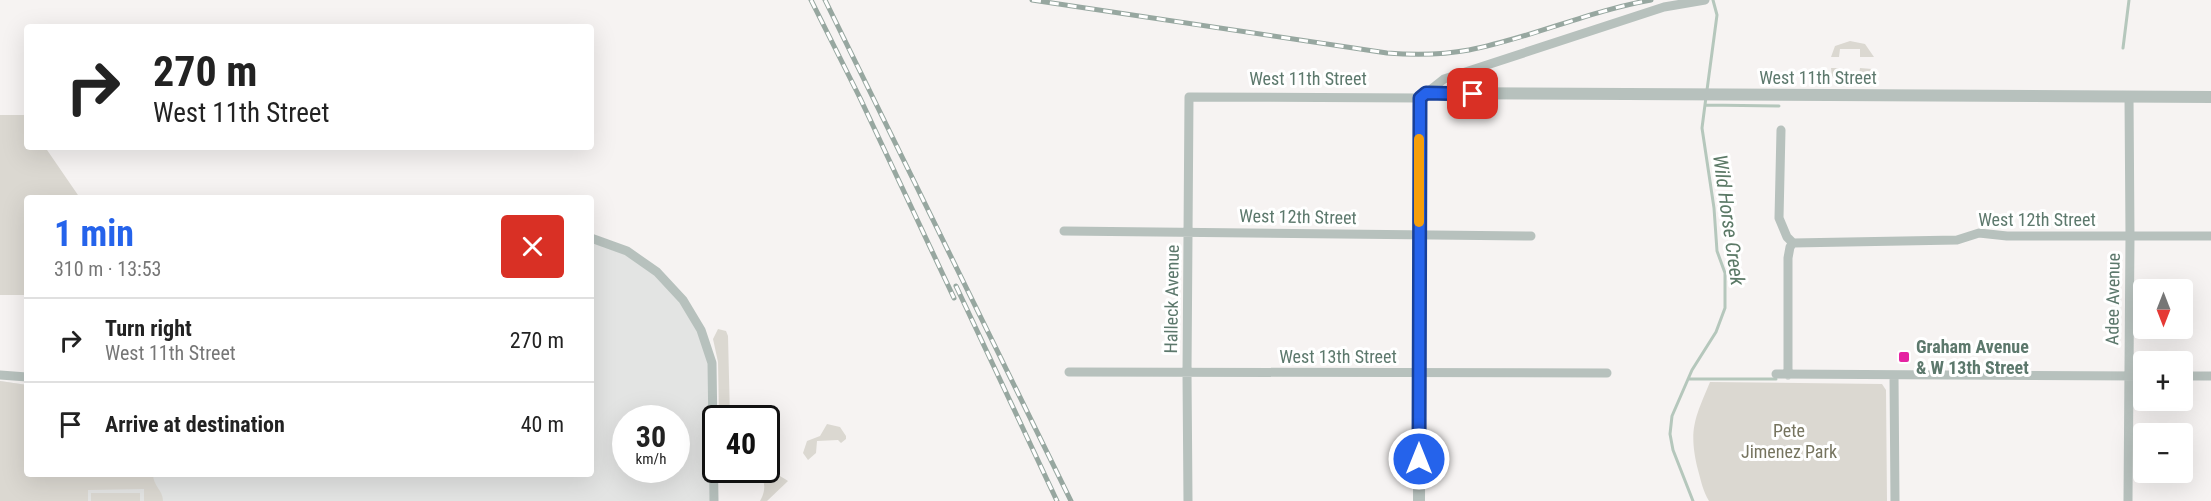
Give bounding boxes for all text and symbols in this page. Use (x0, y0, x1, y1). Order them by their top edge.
text: 270 m (153, 47, 258, 96)
icon: right (54, 48, 132, 126)
street label: West 11th Street (1759, 67, 1877, 88)
street label: West 11th Street (1249, 68, 1367, 89)
pin (1447, 68, 1498, 119)
icon: arrive (1456, 77, 1489, 110)
text: West 11th Street (153, 97, 329, 129)
water label: Wild Horse Creek (1708, 153, 1750, 288)
street label: West 12th Street (1239, 205, 1357, 228)
street label: West 12th Street (1978, 209, 2096, 230)
text: 1 min (54, 213, 134, 255)
button: close (501, 215, 564, 278)
street label: Halleck Avenue (1160, 244, 1183, 354)
street label: Adee Avenue (2101, 253, 2124, 345)
text: 310 m · 13:53 (54, 257, 161, 281)
north arrow (2133, 279, 2193, 339)
map controls (2133, 279, 2193, 483)
text: Turn right (105, 316, 192, 341)
icon: right (54, 324, 87, 357)
text: 270 m (510, 328, 564, 353)
place label: Graham Avenue & W 13th Street (1916, 336, 2029, 378)
text: West 11th Street (105, 341, 236, 365)
street label: West 13th Street (1279, 346, 1397, 367)
marker: Graham Avenue & W 13th Street (1897, 350, 1911, 364)
button: + (2133, 351, 2193, 411)
speed limit sign: 40 (702, 405, 780, 483)
icon: arrive (54, 408, 87, 441)
text: Arrive at destination (105, 412, 285, 437)
text: 40 m (521, 412, 564, 437)
text: 30 (636, 419, 666, 454)
park label: Pete Jimenez Park (1741, 420, 1837, 462)
button: − (2133, 423, 2193, 483)
position arrow (1387, 427, 1451, 491)
text: km/h (636, 450, 666, 468)

